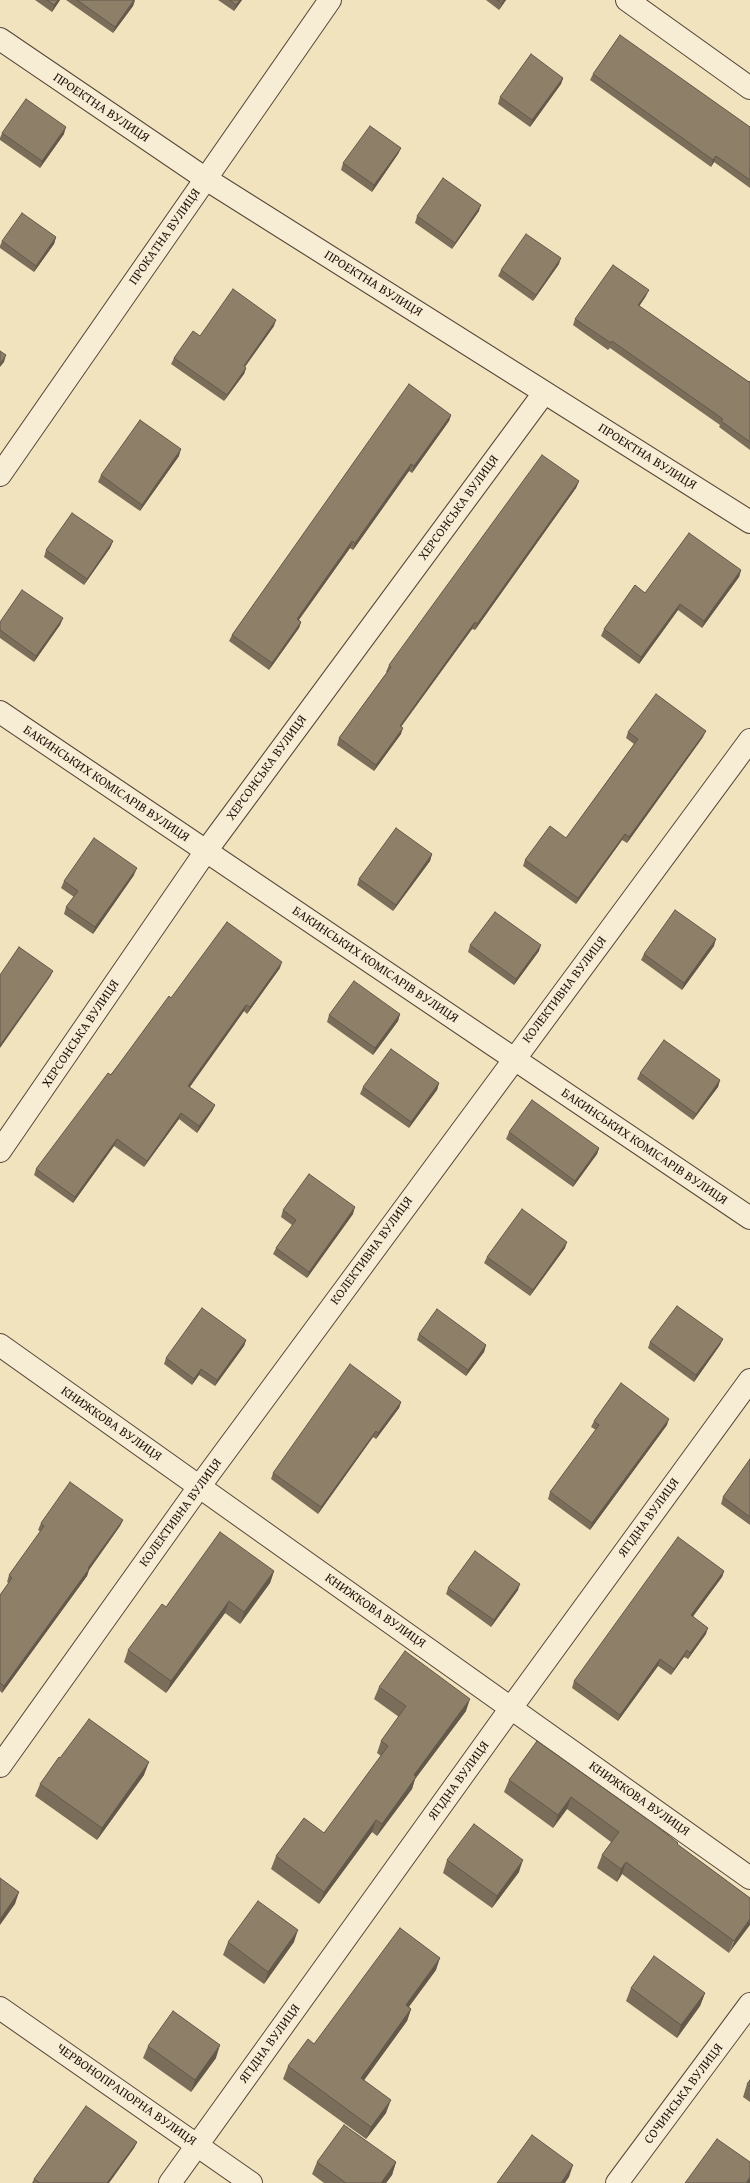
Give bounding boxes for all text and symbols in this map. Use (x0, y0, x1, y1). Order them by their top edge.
street label: ПРОЕКТНА ВУЛИЦЯ (50, 70, 152, 146)
street label: ПРОКАТНА ВУЛИЦЯ (126, 186, 204, 288)
street label: ПРОЕКТНА ВУЛИЦЯ (321, 247, 425, 321)
street label: ПРОЕКТНА ВУЛИЦЯ (595, 420, 699, 494)
street label: ХЕРСОНСЬКА ВУЛИЦЯ (415, 452, 503, 564)
street label: ХЕРСОНСЬКА ВУЛИЦЯ (223, 712, 311, 824)
street label: БАКИНСЬКИХ КОМІСАРІВ ВУЛИЦЯ (20, 722, 192, 846)
street label: БАКИНСЬКИХ КОМІСАРІВ ВУЛИЦЯ (289, 903, 461, 1027)
street label: КОЛЕКТИВНА ВУЛИЦЯ (520, 933, 610, 1047)
street label: ХЕРСОНСЬКА ВУЛИЦЯ (39, 977, 123, 1091)
street label: БАКИНСЬКИХ КОМІСАРІВ ВУЛИЦЯ (558, 1085, 730, 1209)
street label: КОЛЕКТИВНА ВУЛИЦЯ (328, 1194, 416, 1308)
street label: КНИЖКОВА ВУЛИЦЯ (58, 1383, 164, 1465)
street label: КОЛЕКТИВНА ВУЛИЦЯ (137, 1456, 225, 1570)
street label: ЯГІДНА ВУЛИЦЯ (615, 1475, 683, 1561)
street label: КНИЖКОВА ВУЛИЦЯ (322, 1570, 428, 1652)
street label: ЯГІДНА ВУЛИЦЯ (425, 1738, 493, 1824)
street label: КНИЖКОВА ВУЛИЦЯ (586, 1758, 692, 1840)
street label: ЯГІДНА ВУЛИЦЯ (236, 2001, 304, 2087)
street label: ЧЕРВОНОПРАПОРНА ВУЛИЦЯ (53, 2041, 199, 2149)
street label: СОЧИНСЬКА ВУЛИЦЯ (641, 2041, 727, 2147)

